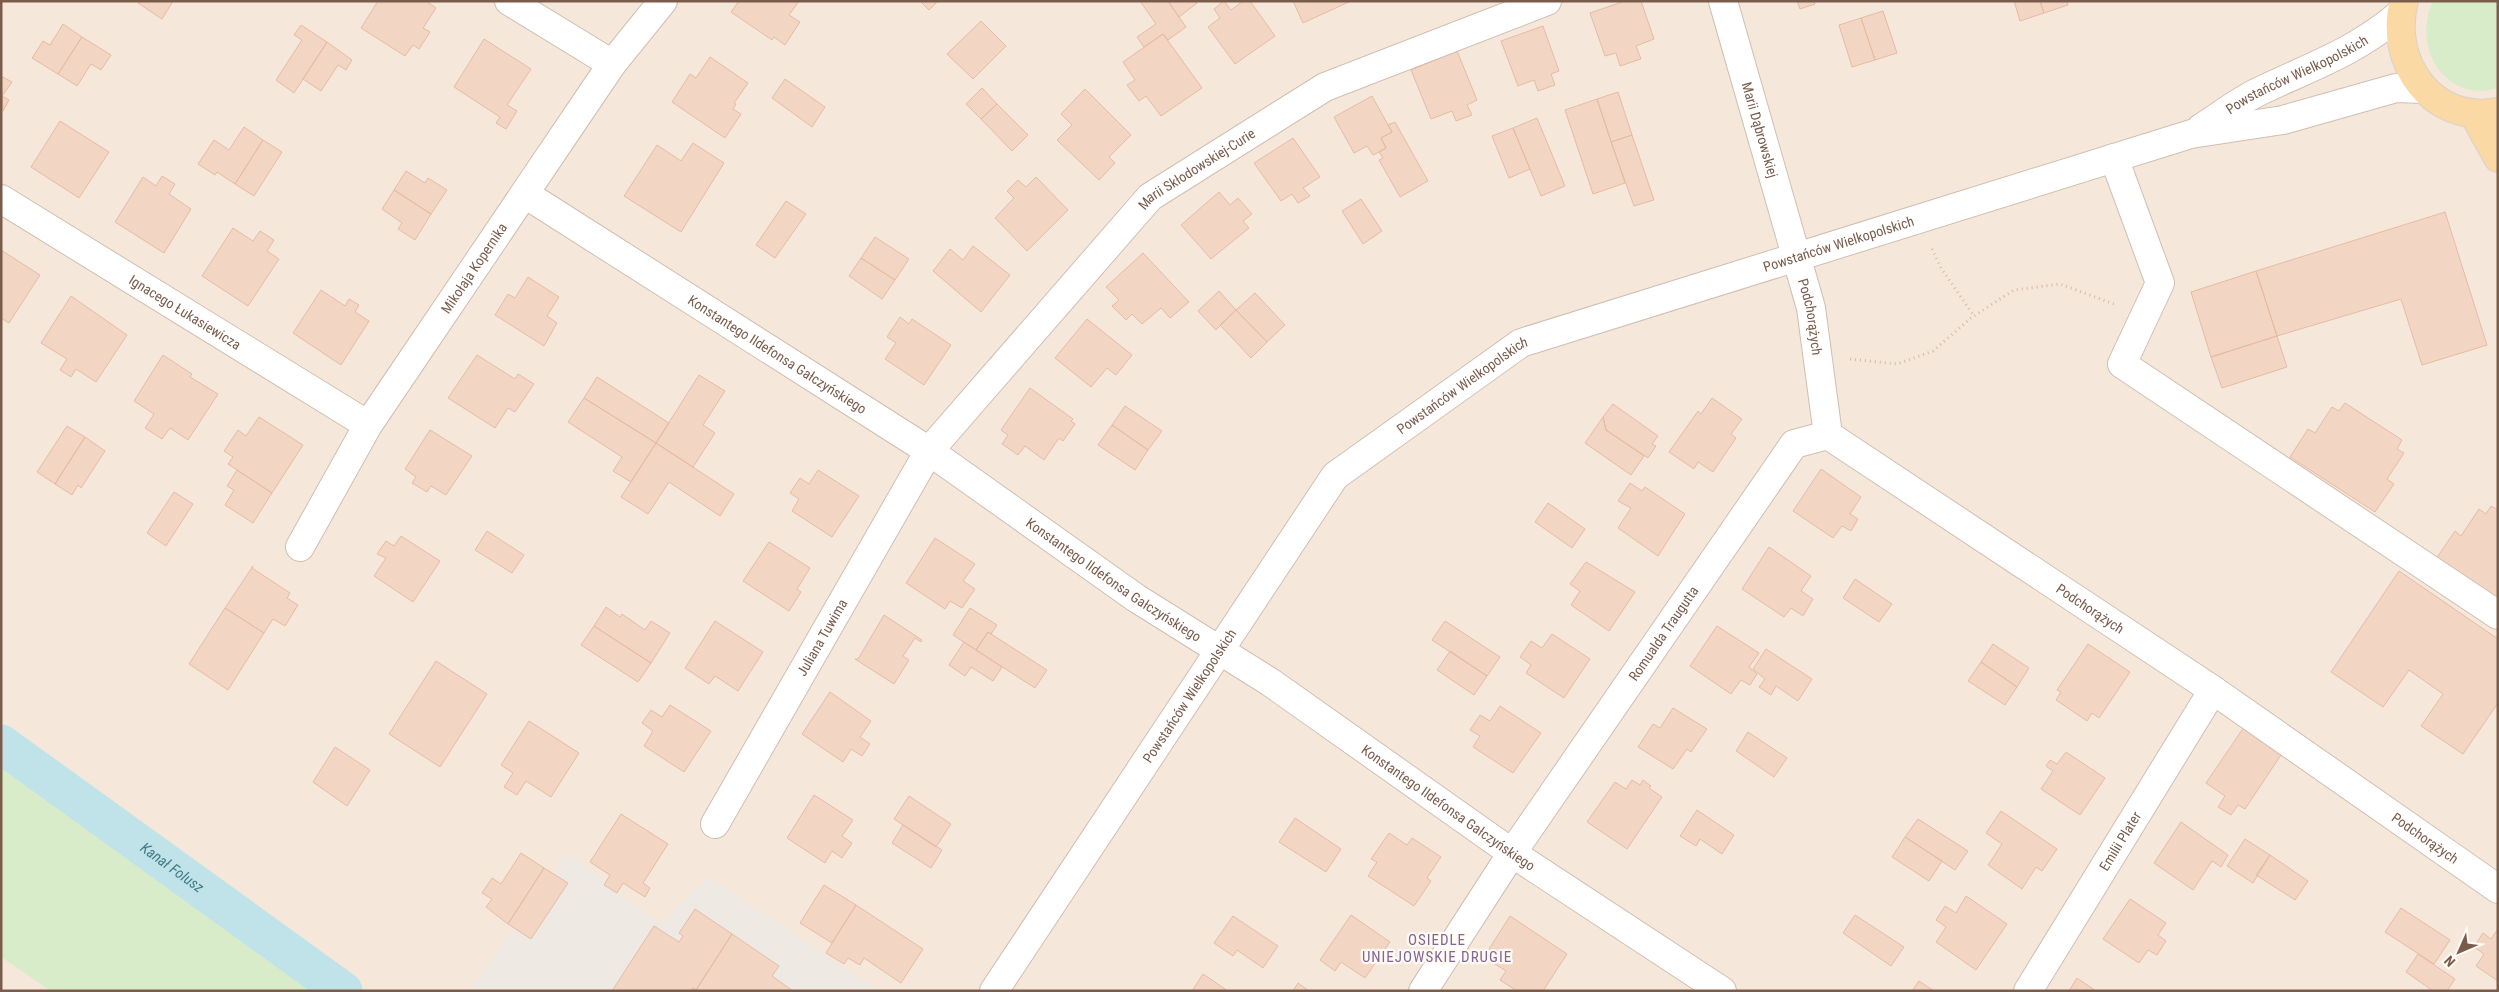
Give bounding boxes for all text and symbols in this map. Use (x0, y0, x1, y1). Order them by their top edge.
street label: Powstańców Wielkopolskich (2223, 32, 2371, 117)
street label: Marii Dąbrowskiej (1739, 80, 1781, 179)
street label: Marii Skłodowskiej-Curie (1135, 125, 1258, 213)
street label: Powstańców Wielkopolskich (1761, 213, 1916, 275)
street label: Mikołaja Kopernika (438, 220, 510, 316)
street label: Ignacego Łukasiewicza (126, 272, 244, 353)
street label: Podchorążych (1795, 277, 1825, 356)
street label: Konstantego Ildefonsa Gałczyńskiego (685, 292, 869, 417)
street label: Powstańców Wielkopolskich (1394, 334, 1529, 437)
street label: Konstantego Ildefonsa Gałczyńskiego (1023, 515, 1204, 645)
street label: Podchorążych (2053, 581, 2127, 637)
street label: Romualda Traugutta (1625, 583, 1702, 684)
street label: Juliana Tuwima (794, 596, 850, 679)
street label: Powstańców Wielkopolskich (1139, 626, 1239, 766)
street label: Konstantego Ildefonsa Gałczyńskiego (1359, 741, 1538, 874)
street label: Emilii Plater (2096, 809, 2144, 873)
street label: Podchorążych (2389, 809, 2462, 867)
water label: Kanał Folusz (137, 839, 208, 897)
north arrow (2434, 927, 2484, 977)
district label: OSIEDLE UNIEJOWSKIE DRUGIE (1362, 931, 1512, 966)
text: N (2441, 953, 2458, 970)

